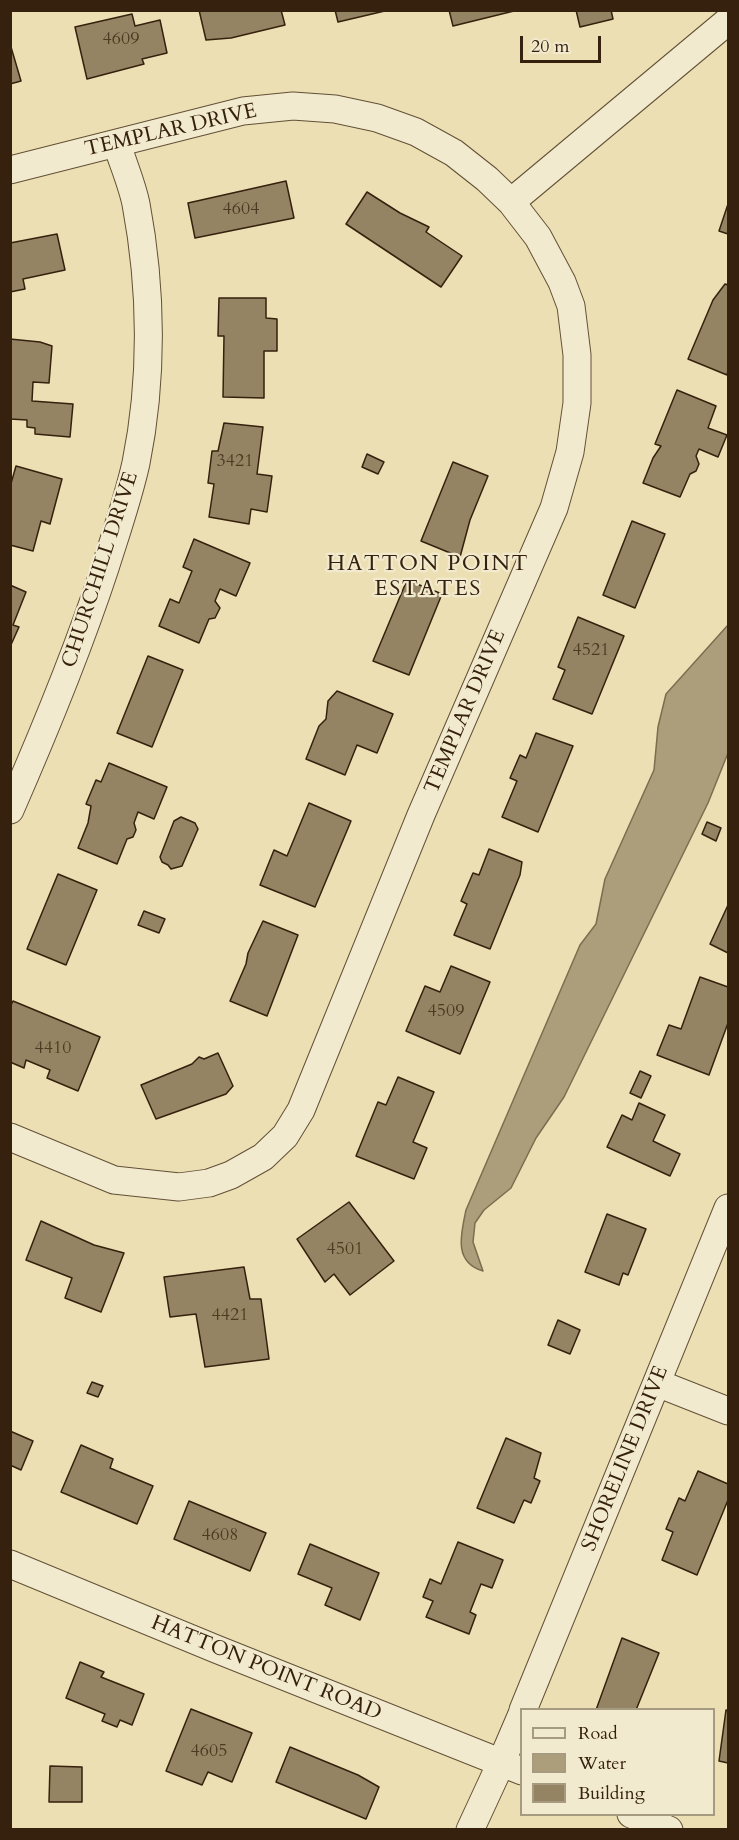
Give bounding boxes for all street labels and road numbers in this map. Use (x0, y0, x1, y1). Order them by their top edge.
street label: TEMPLAR DRIVE (83, 99, 259, 163)
street label: CHURCHILL DRIVE (57, 469, 145, 671)
street label: TEMPLAR DRIVE (420, 626, 512, 798)
street label: SHORELINE DRIVE (577, 1363, 675, 1555)
street label: HATTON POINT ROAD (147, 1611, 385, 1727)

